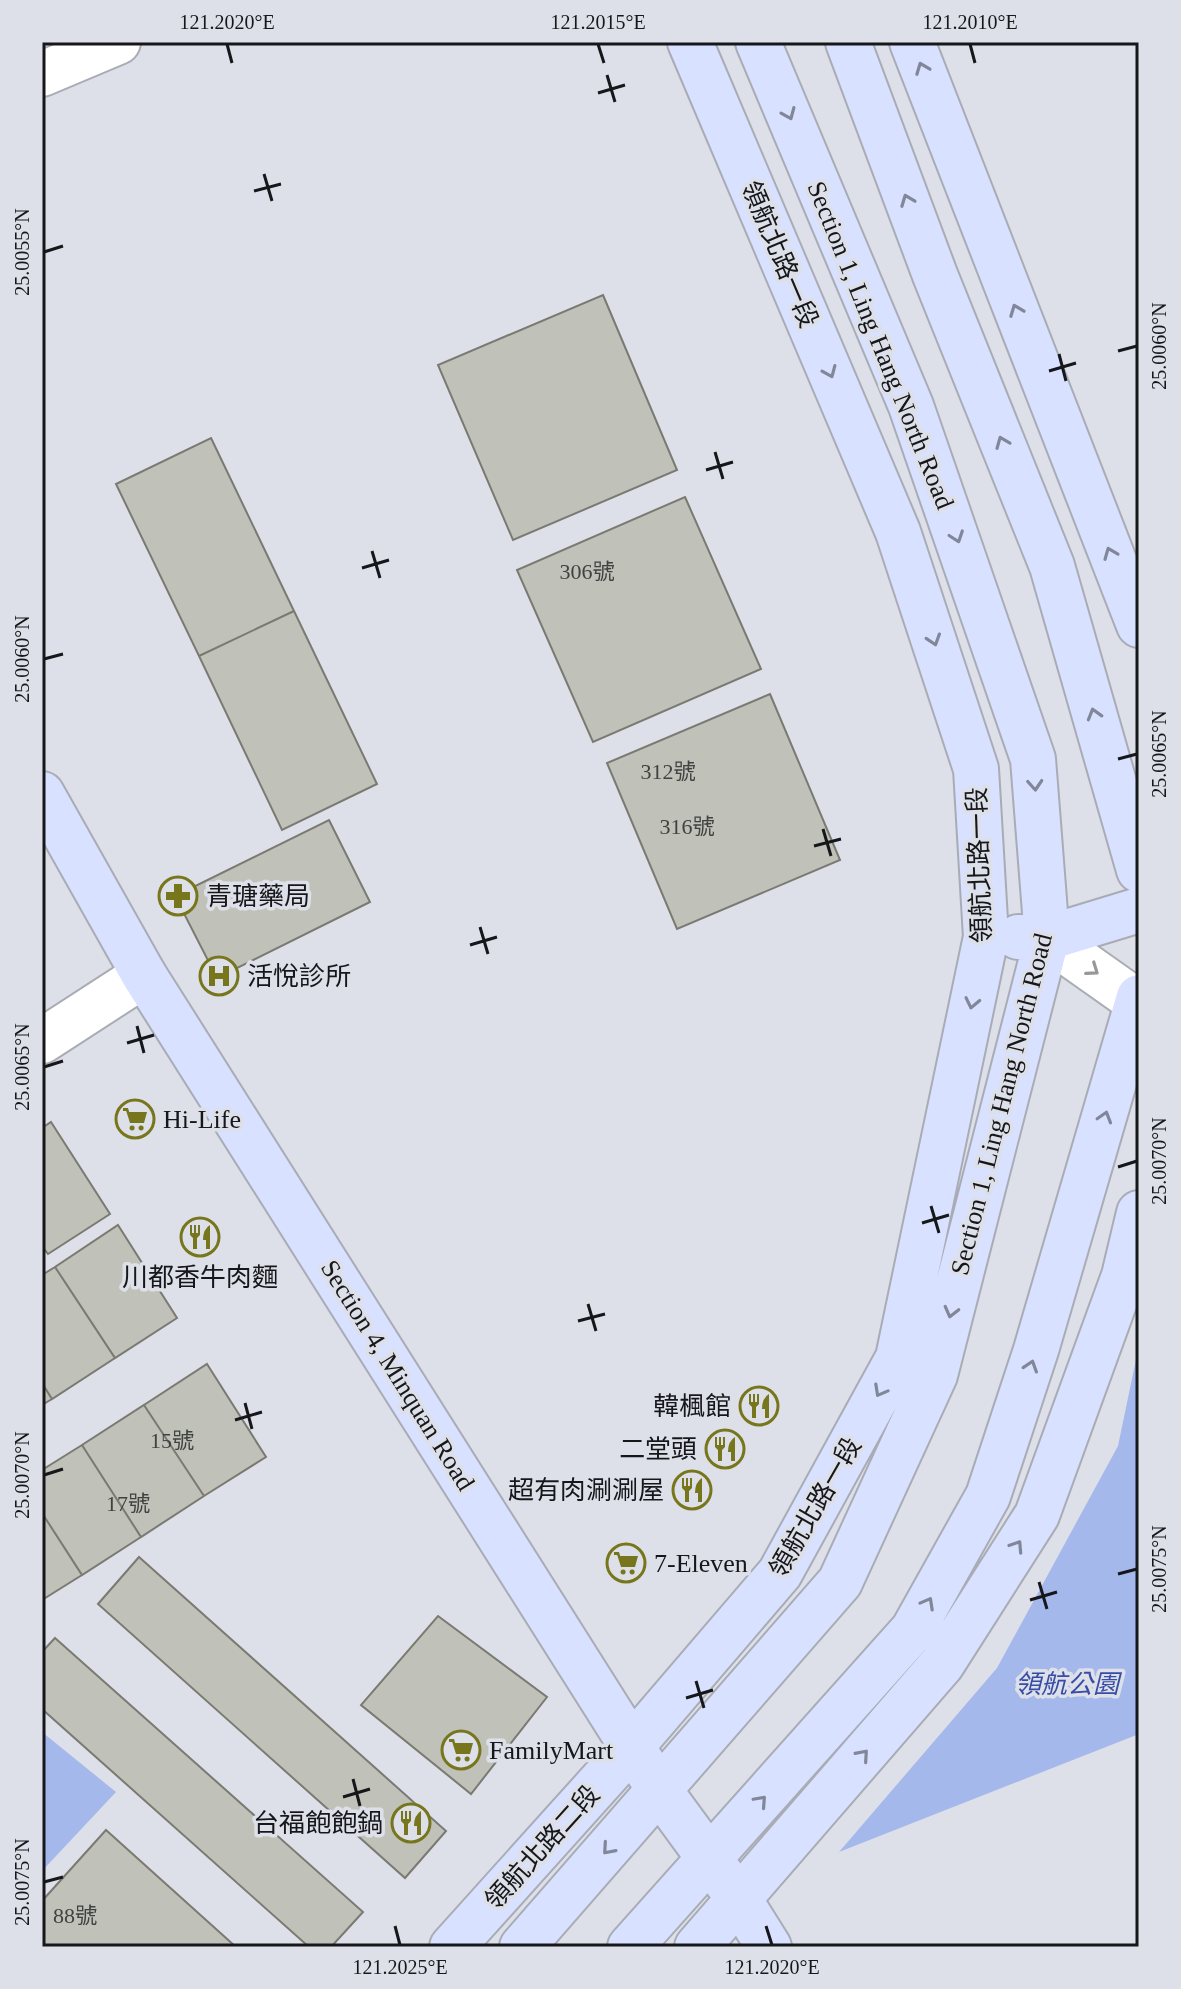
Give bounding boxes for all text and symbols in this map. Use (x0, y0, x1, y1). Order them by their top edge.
text: 121.2020°E (179, 11, 275, 33)
text: 121.2015°E (550, 11, 646, 33)
text: 121.2010°E (922, 11, 1018, 33)
one-way arrow (915, 62, 932, 76)
one-way arrow (779, 106, 795, 120)
street label: 領航北路一段 (736, 177, 823, 332)
street label: Section 1, Ling Hang North Road (801, 177, 960, 513)
one-way arrow (900, 194, 917, 208)
text: 25.0055°N (11, 208, 33, 296)
text: 25.0060°N (1148, 302, 1170, 390)
one-way arrow (1009, 304, 1026, 318)
one-way arrow (820, 363, 836, 378)
one-way arrow (995, 436, 1012, 450)
one-way arrow (947, 530, 963, 544)
one-way arrow (1103, 547, 1120, 561)
house number: 306號 (559, 559, 615, 584)
text: 25.0060°N (11, 615, 33, 703)
one-way arrow (924, 632, 940, 646)
one-way arrow (1087, 708, 1103, 722)
text: 25.0065°N (1148, 710, 1170, 798)
house number: 312號 (640, 759, 696, 784)
one-way arrow (1026, 779, 1043, 792)
street label: 領航北路一段 (962, 787, 997, 943)
house number: 316號 (659, 814, 715, 839)
pharmacy icon: 青瑭藥局 (157, 875, 199, 917)
place label: 青瑭藥局 (206, 882, 310, 911)
street label: Section 1, Ling Hang North Road (945, 930, 1058, 1278)
hospital icon: 活悅診所 (198, 955, 240, 997)
one-way arrow (1084, 960, 1099, 975)
place label: 活悅診所 (247, 962, 351, 991)
one-way arrow (964, 996, 981, 1010)
text: 25.0065°N (11, 1023, 33, 1111)
supermarket icon: Hi-Life (114, 1098, 156, 1140)
place label: Hi-Life (163, 1105, 241, 1134)
one-way arrow (1096, 1110, 1112, 1124)
text: 25.0070°N (1148, 1117, 1170, 1205)
restaurant icon: 川都香牛肉麵 (179, 1216, 221, 1258)
street label: Section 4, Minquan Road (315, 1255, 480, 1496)
place label: 川都香牛肉麵 (122, 1263, 278, 1292)
one-way arrow (943, 1305, 960, 1318)
one-way arrow (1021, 1359, 1037, 1373)
one-way arrow (874, 1382, 890, 1397)
restaurant icon: 韓楓館 (738, 1385, 780, 1427)
place label: 韓楓館 (653, 1392, 731, 1421)
house number: 15號 (150, 1428, 194, 1453)
restaurant icon: 二堂頭 (704, 1428, 746, 1470)
text: 25.0070°N (11, 1431, 33, 1519)
street label: 領航北路一段 (764, 1432, 867, 1582)
place label: 二堂頭 (619, 1435, 697, 1464)
restaurant icon: 超有肉涮涮屋 (671, 1469, 713, 1511)
place label: 超有肉涮涮屋 (508, 1476, 664, 1505)
house number: 17號 (106, 1491, 150, 1516)
text: 25.0075°N (1148, 1525, 1170, 1613)
one-way arrow (1008, 1541, 1023, 1555)
supermarket icon: 7-Eleven (605, 1542, 647, 1584)
place label: 7-Eleven (654, 1549, 748, 1578)
one-way arrow (918, 1597, 934, 1612)
park label: 領航公園 (1015, 1670, 1123, 1699)
supermarket icon: FamilyMart (440, 1729, 482, 1771)
place label: FamilyMart (489, 1736, 614, 1765)
one-way arrow (854, 1750, 868, 1765)
street label: 領航北路二段 (479, 1780, 605, 1915)
one-way arrow (751, 1796, 765, 1811)
restaurant icon: 台福飽飽鍋 (390, 1802, 432, 1844)
place label: 台福飽飽鍋 (253, 1809, 383, 1838)
text: 25.0075°N (11, 1838, 33, 1926)
one-way arrow (603, 1840, 618, 1854)
house number: 88號 (53, 1903, 97, 1928)
text: 121.2025°E (352, 1956, 448, 1978)
text: 121.2020°E (724, 1956, 820, 1978)

